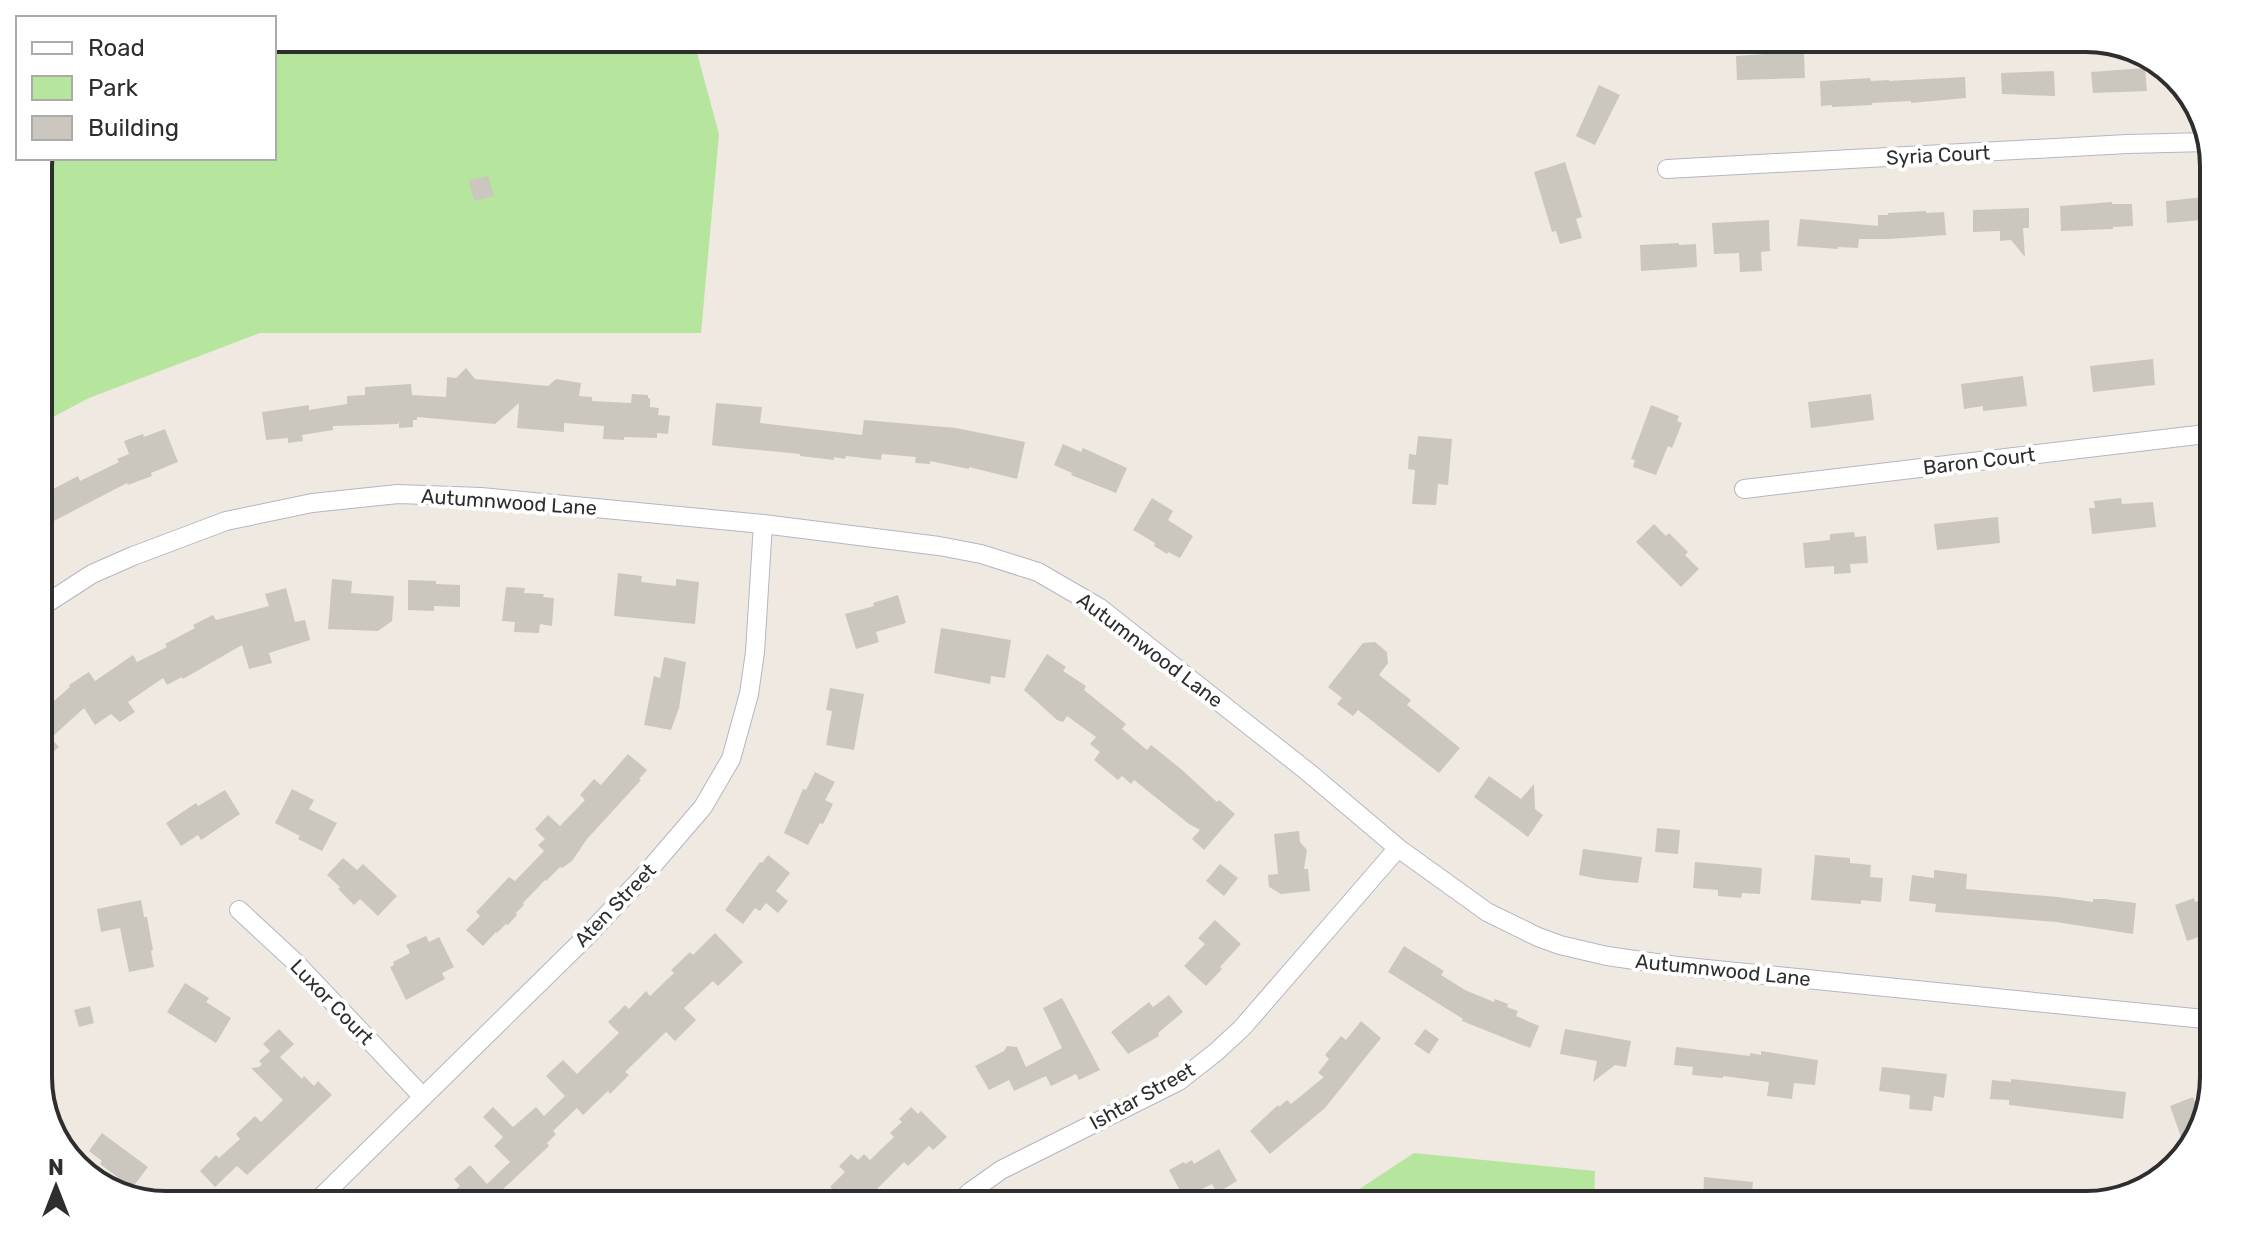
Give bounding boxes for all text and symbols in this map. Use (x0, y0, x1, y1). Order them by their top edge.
legend (16, 16, 276, 160)
text: Road (88, 34, 145, 62)
text: Park (88, 74, 139, 102)
text: Building (88, 114, 179, 142)
street label: Syria Court (1885, 140, 1991, 170)
street label: Baron Court (1922, 442, 2036, 480)
street label: Autumnwood Lane (420, 484, 598, 520)
street label: Autumnwood Lane (1072, 587, 1228, 713)
street label: Aten Street (569, 858, 661, 952)
street label: Autumnwood Lane (1634, 949, 1812, 991)
street label: Luxor Court (285, 954, 379, 1050)
street label: Ishtar Street (1085, 1057, 1199, 1135)
north arrow (16, 1147, 96, 1227)
text: N (48, 1154, 64, 1181)

